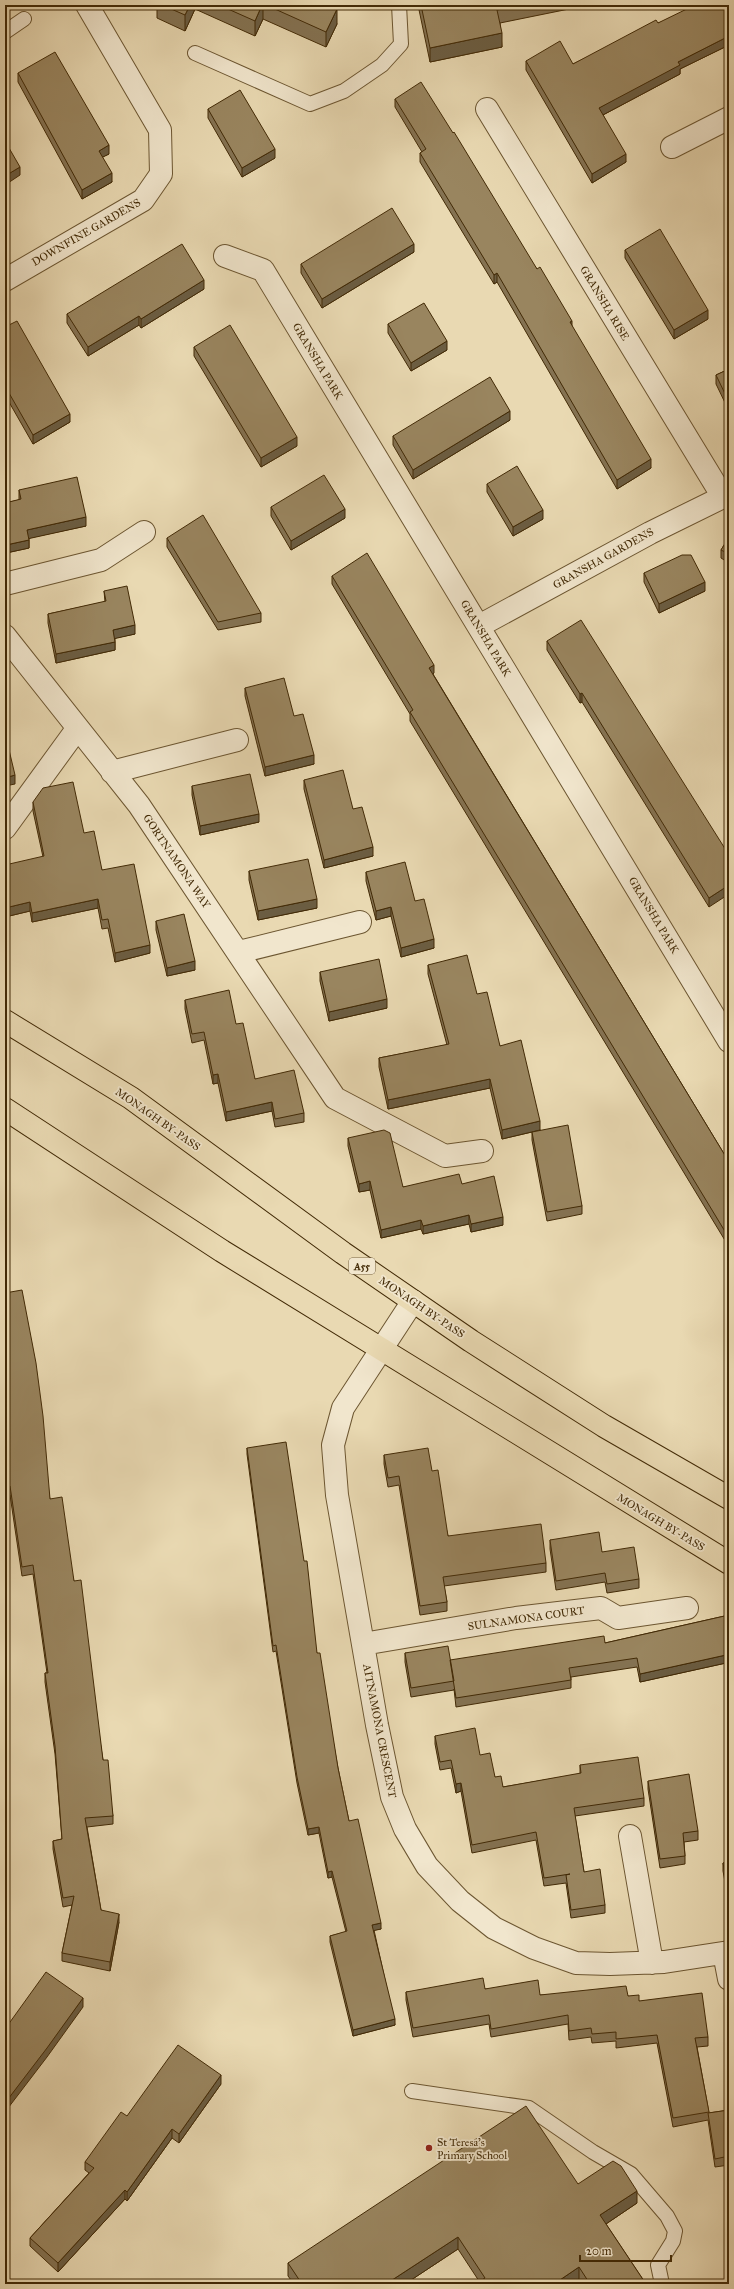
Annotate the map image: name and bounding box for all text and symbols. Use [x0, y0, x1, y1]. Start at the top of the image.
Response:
street label: DOWNFINE GARDENS [30, 196, 143, 269]
street label: GRANSHA RISE [577, 264, 632, 343]
street label: GRANSHA PARK [290, 321, 346, 403]
street label: GRANSHA GARDENS [551, 525, 656, 592]
street label: GRANSHA PARK [458, 598, 514, 680]
street label: GORTNAMONA WAY [140, 812, 213, 912]
street label: GRANSHA PARK [626, 875, 682, 957]
street label: MONAGH BY-PASS [113, 1085, 203, 1154]
road number: A55 [349, 1258, 375, 1274]
street label: MONAGH BY-PASS [376, 1274, 467, 1341]
street label: MONAGH BY-PASS [614, 1491, 707, 1554]
street label: SULNAMONA COURT [467, 1604, 586, 1633]
street label: AITNAMONA CRESCENT [360, 1662, 399, 1800]
place label: St Teresa's Primary School [437, 2136, 507, 2162]
marker: St Teresa's Primary School [424, 2143, 434, 2153]
scale bar [580, 2237, 671, 2263]
text: 20 m [586, 2244, 612, 2258]

